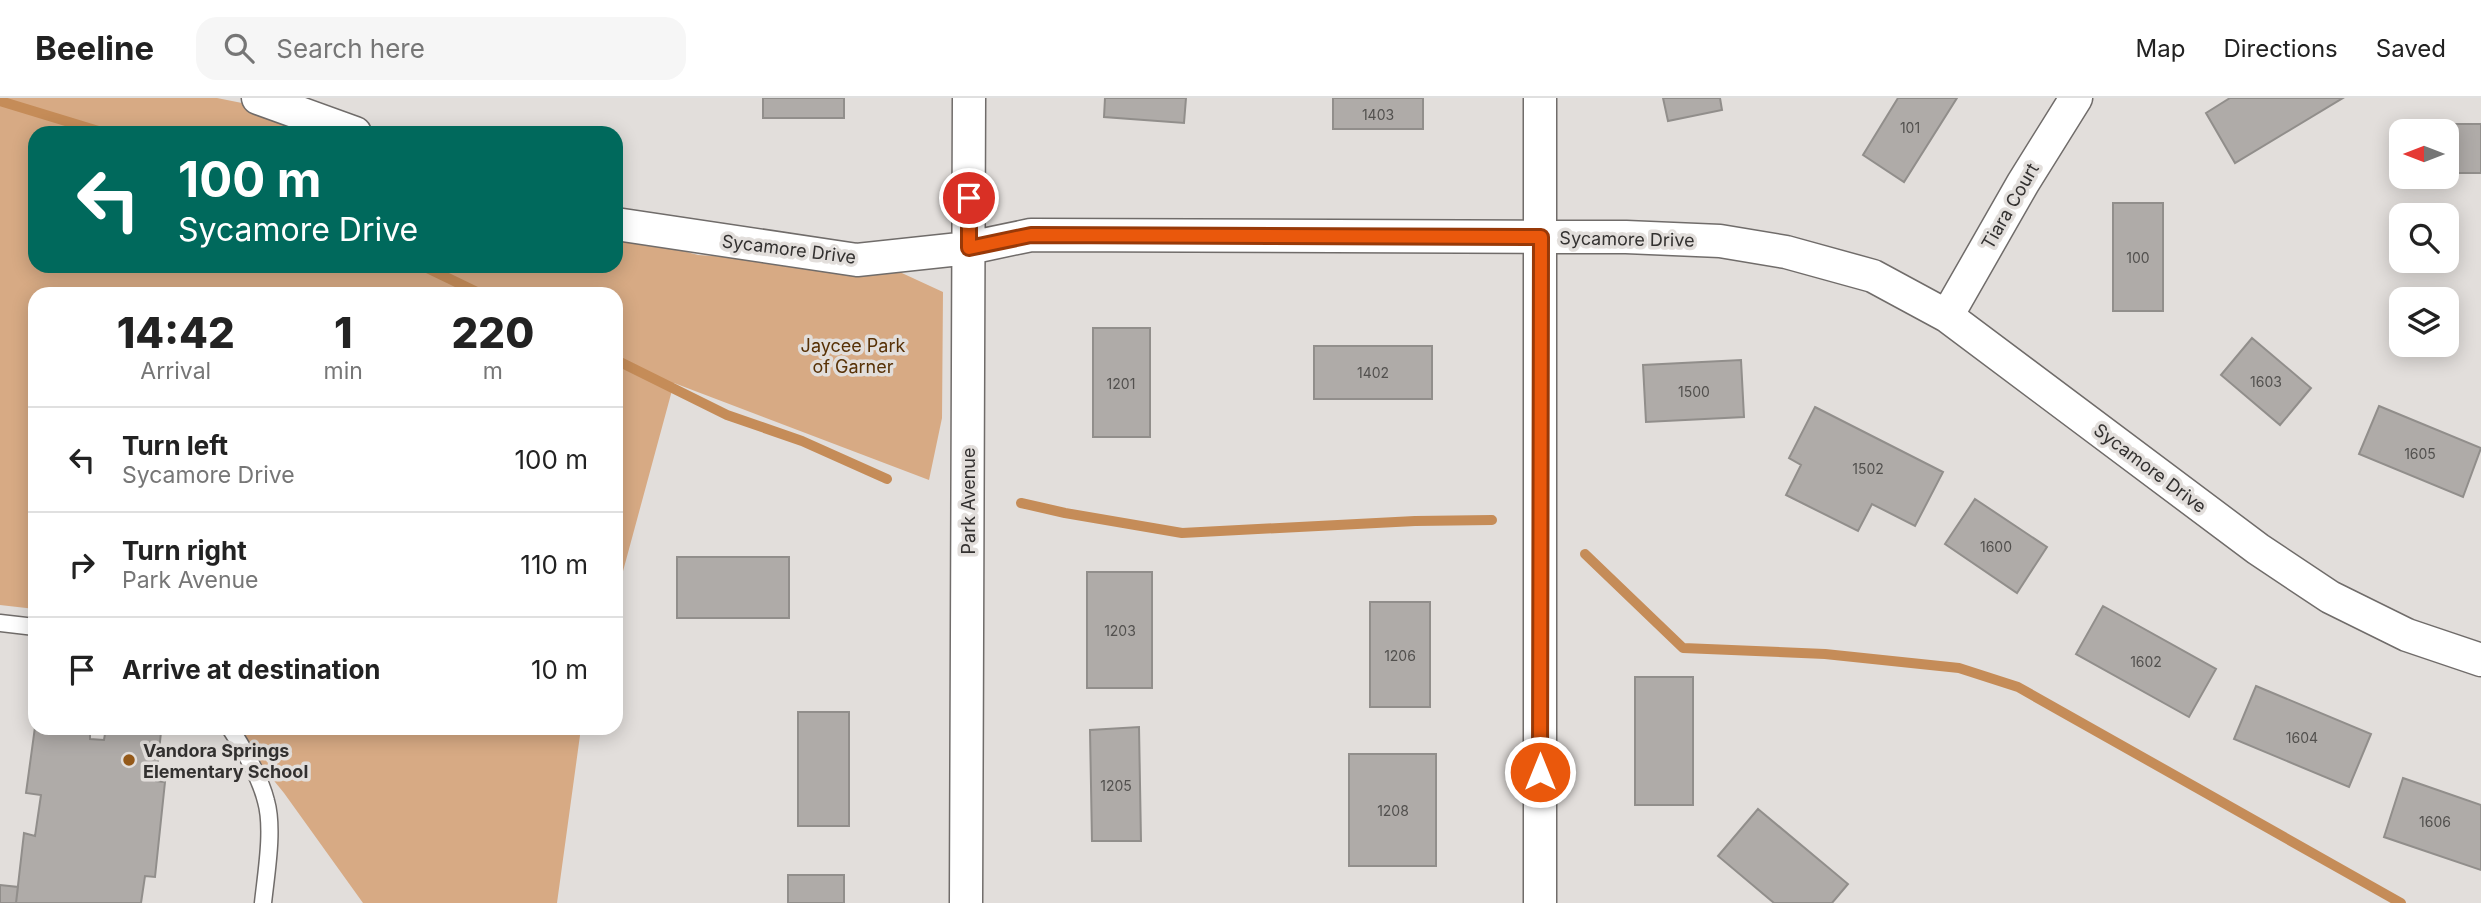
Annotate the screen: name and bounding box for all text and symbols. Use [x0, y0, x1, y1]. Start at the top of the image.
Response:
search box [196, 17, 686, 80]
text: Beeline [35, 28, 154, 68]
icon: search [220, 29, 258, 67]
text: Search here [276, 33, 425, 64]
text: Map [2136, 34, 2185, 63]
text: Directions [2223, 34, 2338, 63]
text: Saved [2376, 34, 2446, 63]
house number: 1403 [1362, 106, 1394, 123]
house number: 101 [1900, 119, 1920, 136]
north arrow [2389, 119, 2459, 189]
map controls [2389, 119, 2459, 357]
text: 100 m [178, 150, 322, 209]
icon: left [63, 154, 154, 245]
street label: Tiara Court [1977, 159, 2043, 253]
pin [939, 168, 999, 228]
icon: arrive [950, 179, 988, 217]
button: search [2389, 203, 2459, 273]
text: Sycamore Drive [178, 210, 418, 249]
street label: Sycamore Drive [1559, 227, 1695, 251]
street label: Sycamore Drive [721, 230, 857, 268]
house number: 100 [2126, 249, 2150, 266]
button: layers [2389, 287, 2459, 357]
text: 14:42 [117, 307, 235, 358]
text: 1 [334, 307, 352, 358]
text: 220 [452, 307, 534, 358]
park label: Jaycee Park of Garner [801, 335, 905, 377]
text: Arrival [140, 357, 211, 385]
text: min [324, 357, 363, 385]
text: m [483, 357, 503, 385]
house number: 1402 [1357, 364, 1389, 381]
house number: 1603 [2250, 373, 2282, 390]
house number: 1201 [1107, 375, 1135, 392]
house number: 1500 [1678, 383, 1710, 400]
street label: Sycamore Drive [2090, 419, 2210, 517]
text: Turn left [122, 430, 228, 461]
icon: left [63, 441, 101, 479]
text: 100 m [515, 444, 588, 475]
house number: 1605 [2404, 445, 2436, 462]
street label: Park Avenue [958, 448, 979, 554]
house number: 1502 [1852, 460, 1884, 477]
text: Sycamore Drive [122, 461, 295, 489]
text: Turn right [122, 535, 247, 566]
house number: 1600 [1980, 538, 2012, 555]
icon: right [63, 546, 101, 584]
text: 110 m [520, 549, 588, 580]
text: Park Avenue [122, 566, 259, 594]
house number: 1203 [1104, 622, 1136, 639]
house number: 1206 [1384, 647, 1416, 664]
icon: arrive [63, 651, 101, 689]
house number: 1602 [2130, 653, 2162, 670]
text: Arrive at destination [122, 654, 381, 685]
text: 10 m [531, 654, 588, 685]
house number: 1604 [2286, 729, 2318, 746]
position arrow [1503, 735, 1577, 809]
place label: Vandora Springs Elementary School [143, 740, 308, 782]
marker: Vandora Springs Elementary School [121, 752, 137, 768]
house number: 1205 [1100, 777, 1132, 794]
house number: 1208 [1377, 802, 1409, 819]
house number: 1606 [2419, 813, 2451, 830]

